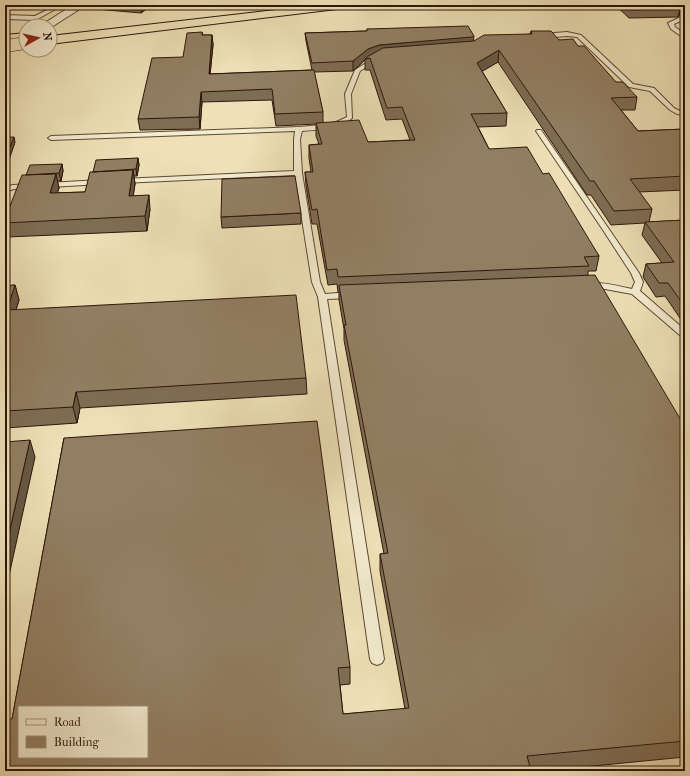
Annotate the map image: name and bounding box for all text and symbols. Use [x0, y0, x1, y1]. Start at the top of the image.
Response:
north arrow [18, 18, 58, 58]
text: N [40, 32, 55, 42]
legend [18, 706, 148, 758]
text: Road [54, 715, 81, 729]
text: Building [54, 735, 99, 749]

